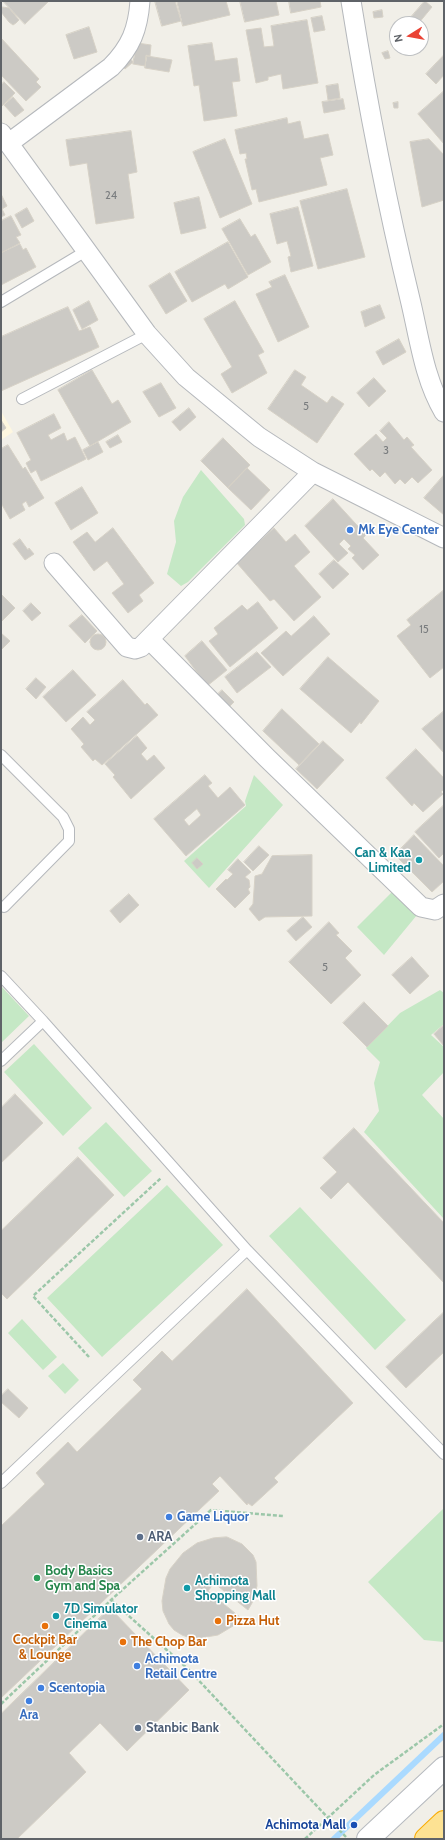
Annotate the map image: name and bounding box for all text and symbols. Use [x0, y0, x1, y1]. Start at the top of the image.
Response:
north arrow [389, 16, 429, 56]
text: N [391, 33, 406, 43]
house number: 24 [105, 189, 117, 203]
house number: 5 [303, 400, 309, 414]
house number: 3 [383, 444, 389, 458]
place label: Mk Eye Center [358, 522, 439, 538]
marker: Mk Eye Center [345, 525, 355, 535]
house number: 15 [419, 623, 429, 637]
place label: Can & Kaa Limited [354, 845, 411, 876]
marker: Can & Kaa Limited [414, 855, 424, 865]
house number: 5 [322, 961, 328, 975]
place label: Game Liquor [177, 1509, 249, 1525]
marker: Game Liquor [164, 1512, 174, 1522]
place label: ARA [148, 1529, 172, 1545]
marker: ARA [135, 1532, 145, 1542]
place label: Body Basics Gym and Spa [45, 1563, 120, 1594]
marker: Body Basics Gym and Spa [32, 1573, 42, 1583]
place label: Achimota Shopping Mall [195, 1573, 276, 1604]
marker: Achimota Shopping Mall [182, 1583, 192, 1593]
place label: 7D Simulator Cinema [64, 1601, 138, 1632]
marker: 7D Simulator Cinema [51, 1611, 61, 1621]
place label: Pizza Hut [226, 1613, 279, 1629]
marker: Pizza Hut [213, 1616, 223, 1626]
marker: Cockpit Bar & Lounge [40, 1621, 50, 1631]
place label: Cockpit Bar & Lounge [13, 1632, 77, 1663]
place label: The Chop Bar [131, 1634, 207, 1650]
marker: The Chop Bar [118, 1637, 128, 1647]
place label: Achimota Retail Centre [145, 1651, 217, 1682]
marker: Achimota Retail Centre [132, 1661, 142, 1671]
place label: Scentopia [49, 1680, 105, 1696]
marker: Scentopia [36, 1683, 46, 1693]
marker: Ara [24, 1696, 34, 1706]
place label: Ara [20, 1707, 38, 1723]
place label: Stanbic Bank [146, 1720, 219, 1736]
marker: Stanbic Bank [133, 1723, 143, 1733]
place label: Achimota Mall [265, 1817, 346, 1833]
marker: Achimota Mall [349, 1820, 359, 1830]

